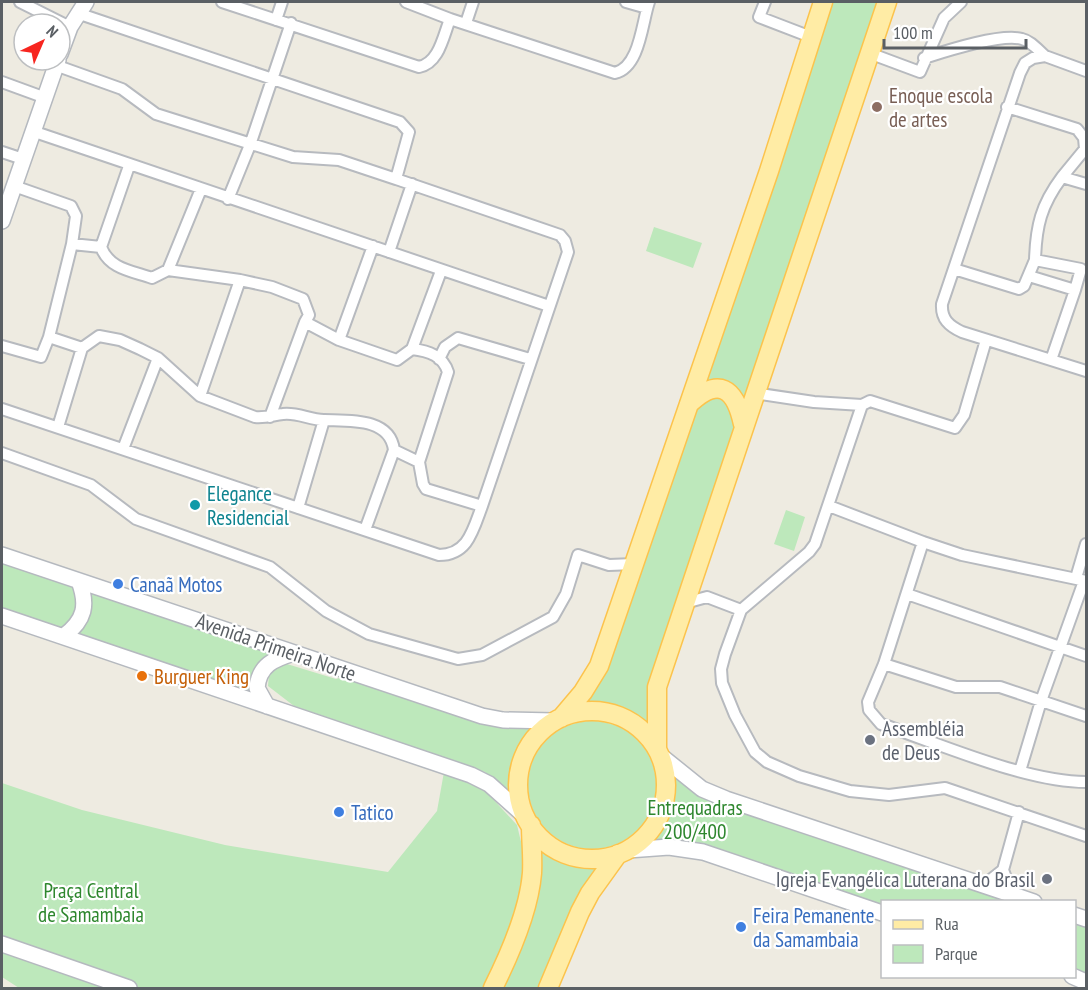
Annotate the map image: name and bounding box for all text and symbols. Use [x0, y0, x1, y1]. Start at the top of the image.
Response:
north arrow [12, 12, 72, 72]
scale bar [884, 12, 1026, 50]
text: N [42, 21, 62, 41]
text: 100 m [893, 21, 933, 44]
place label: Enoque escola de artes [889, 82, 993, 133]
marker: Enoque escola de artes [870, 100, 884, 114]
place label: Elegance Residencial [207, 480, 289, 531]
marker: Elegance Residencial [188, 498, 202, 512]
place label: Canaã Motos [130, 571, 222, 598]
marker: Canaã Motos [111, 577, 125, 591]
street label: Avenida Primeira Norte [192, 607, 360, 687]
place label: Burguer King [154, 663, 249, 690]
marker: Burguer King [135, 669, 149, 683]
place label: Assembléia de Deus [882, 715, 964, 766]
marker: Assembléia de Deus [863, 733, 877, 747]
park label: Entrequadras 200/400 [647, 794, 743, 845]
place label: Tatico [351, 799, 394, 826]
marker: Tatico [332, 805, 346, 819]
place label: Igreja Evangélica Luterana do Brasil [776, 866, 1035, 893]
marker: Igreja Evangélica Luterana do Brasil [1040, 872, 1054, 886]
park label: Praça Central de Samambaia [38, 877, 144, 928]
legend [881, 900, 1076, 978]
place label: Feira Pemanente da Samambaia [753, 902, 875, 953]
text: Rua [935, 912, 959, 935]
marker: Feira Pemanente da Samambaia [734, 920, 748, 934]
text: Parque [935, 942, 978, 965]

